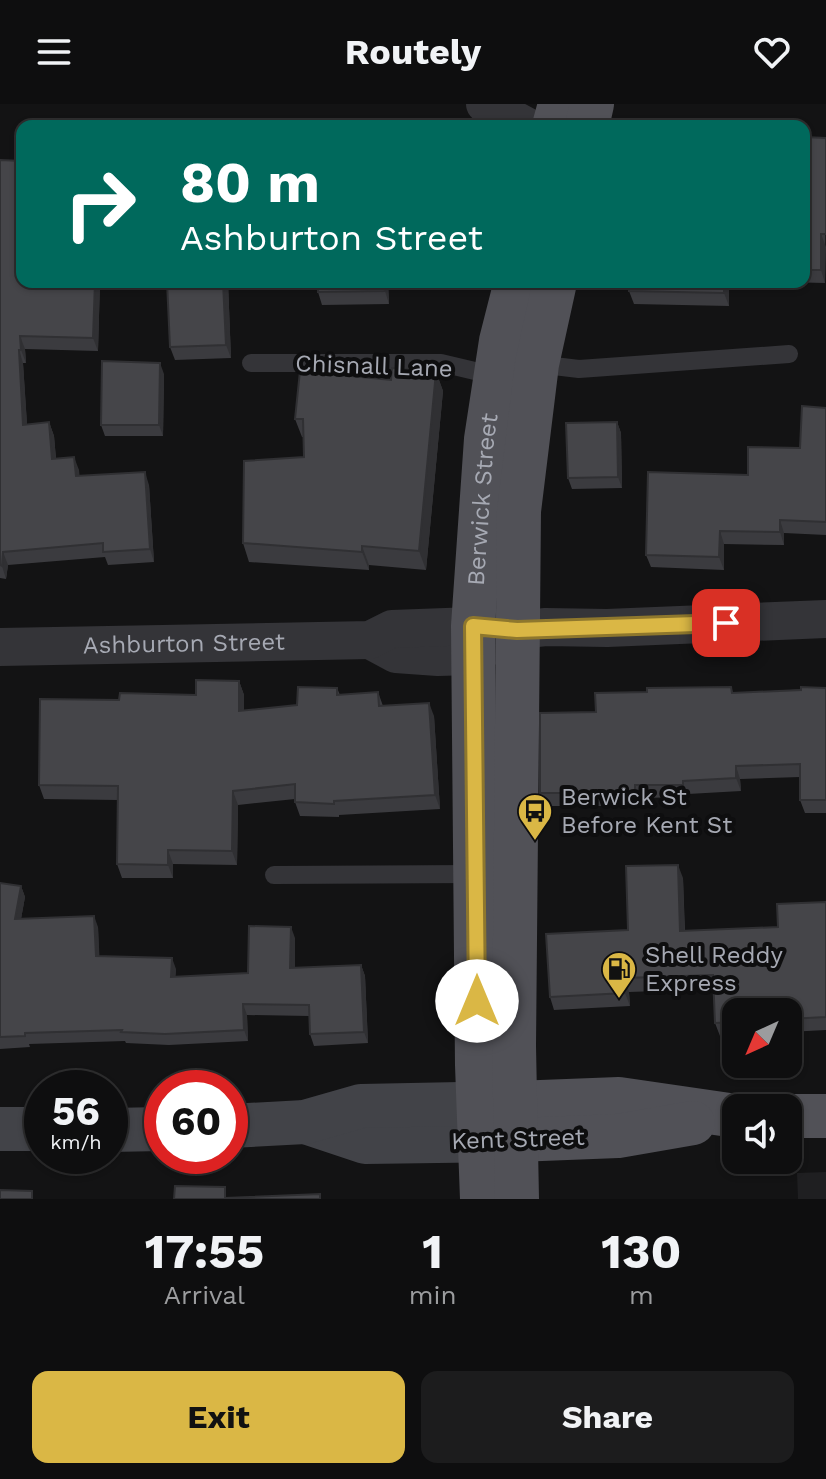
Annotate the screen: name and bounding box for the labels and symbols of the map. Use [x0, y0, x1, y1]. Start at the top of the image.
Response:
street label: Chisnall Lane [295, 349, 453, 383]
street label: Berwick Street [462, 411, 504, 587]
pin [692, 589, 760, 657]
street label: Ashburton Street [83, 628, 285, 659]
place label: Berwick St Before Kent St [561, 783, 732, 839]
bus stop icon: Berwick St Before Kent St [516, 792, 554, 842]
place label: Shell Reddy Express [645, 941, 784, 997]
fuel station icon: Shell Reddy Express [600, 950, 638, 1000]
position arrow [435, 959, 519, 1043]
north arrow [722, 998, 802, 1078]
speed limit sign: 60 [144, 1070, 248, 1174]
street label: Kent Street [451, 1123, 585, 1155]

